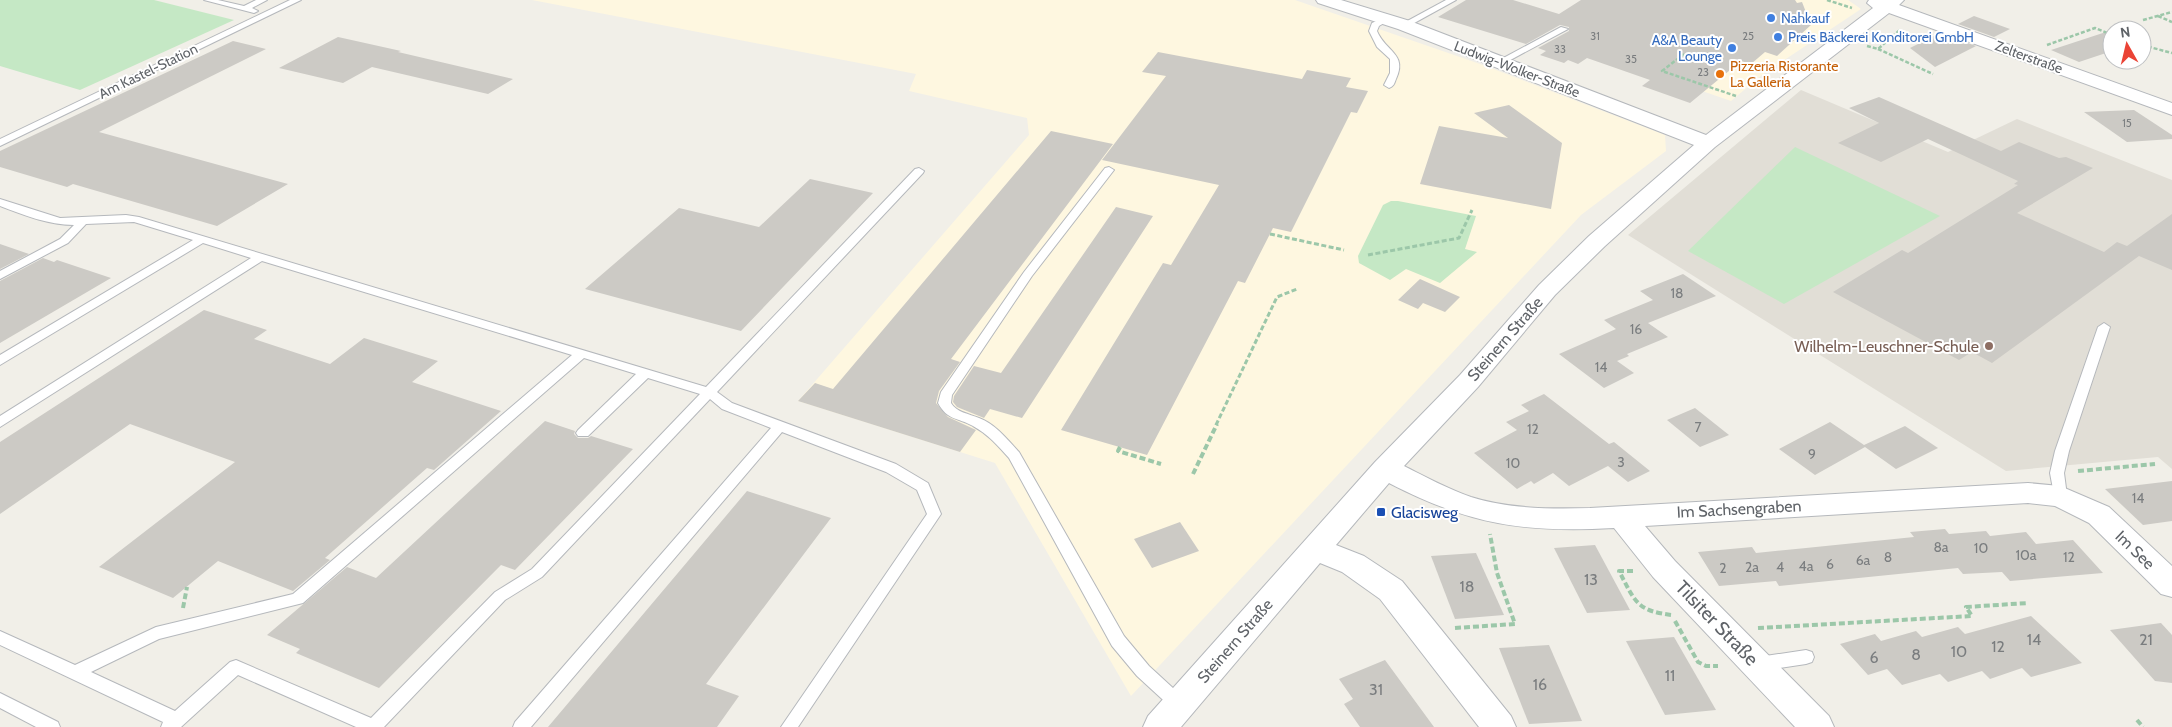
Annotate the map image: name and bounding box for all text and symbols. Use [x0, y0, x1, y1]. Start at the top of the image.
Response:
place label: Nahkauf [1781, 9, 1830, 27]
marker: Nahkauf [1765, 12, 1777, 24]
north arrow [2102, 20, 2152, 70]
text: N [2119, 23, 2131, 42]
place label: Preis Bäckerei Konditorei GmbH [1788, 28, 1974, 46]
house number: 31 [1590, 29, 1600, 43]
house number: 25 [1742, 29, 1754, 43]
place label: A&A Beauty Lounge [1652, 31, 1722, 65]
marker: Preis Bäckerei Konditorei GmbH [1772, 31, 1784, 43]
street label: Zelterstraße [1993, 36, 2065, 78]
street label: Ludwig-Wolker-Straße [1451, 37, 1583, 101]
street label: Am Kastel-Station [96, 39, 201, 103]
house number: 33 [1554, 42, 1566, 56]
marker: A&A Beauty Lounge [1726, 42, 1738, 54]
house number: 35 [1625, 52, 1637, 66]
place label: Pizzeria Ristorante La Galleria [1730, 57, 1838, 91]
house number: 23 [1697, 65, 1709, 79]
marker: Pizzeria Ristorante La Galleria [1714, 68, 1726, 80]
house number: 15 [2122, 116, 2132, 130]
house number: 18 [1670, 284, 1684, 302]
street label: Steinern Straße [1463, 293, 1547, 385]
house number: 16 [1630, 320, 1642, 338]
place label: Wilhelm-Leuschner-Schule [1794, 337, 1979, 356]
marker: Wilhelm-Leuschner-Schule [1983, 340, 1995, 352]
house number: 14 [1595, 358, 1607, 376]
house number: 7 [1694, 418, 1702, 436]
house number: 12 [1527, 420, 1539, 438]
house number: 9 [1808, 445, 1816, 463]
house number: 3 [1617, 453, 1625, 471]
house number: 10 [1506, 454, 1520, 472]
house number: 14 [2132, 489, 2144, 507]
street label: Im Sachsengraben [1676, 496, 1802, 522]
place label: Glacisweg [1391, 503, 1459, 522]
marker: Glacisweg [1375, 506, 1387, 518]
street label: Im See [2111, 527, 2159, 573]
house number: 8a [1933, 538, 1949, 556]
house number: 10 [1974, 539, 1988, 557]
house number: 10a [2015, 546, 2037, 564]
house number: 8 [1884, 548, 1892, 566]
house number: 12 [2063, 548, 2075, 566]
house number: 6a [1856, 551, 1871, 569]
house number: 6 [1826, 555, 1834, 573]
house number: 4a [1799, 557, 1814, 575]
house number: 2a [1745, 558, 1759, 576]
house number: 4 [1776, 558, 1784, 576]
house number: 2 [1719, 559, 1727, 577]
house number: 13 [1584, 570, 1598, 589]
street label: Tilsiter Straße [1671, 576, 1763, 671]
house number: 18 [1460, 577, 1474, 596]
street label: Steinern Straße [1193, 595, 1277, 687]
house number: 14 [2027, 630, 2041, 649]
house number: 21 [2139, 630, 2153, 649]
house number: 12 [1991, 637, 2005, 656]
house number: 10 [1951, 642, 1967, 661]
house number: 8 [1911, 645, 1921, 664]
house number: 6 [1869, 648, 1879, 667]
house number: 11 [1665, 666, 1675, 685]
house number: 16 [1533, 675, 1547, 694]
house number: 31 [1369, 680, 1383, 699]

